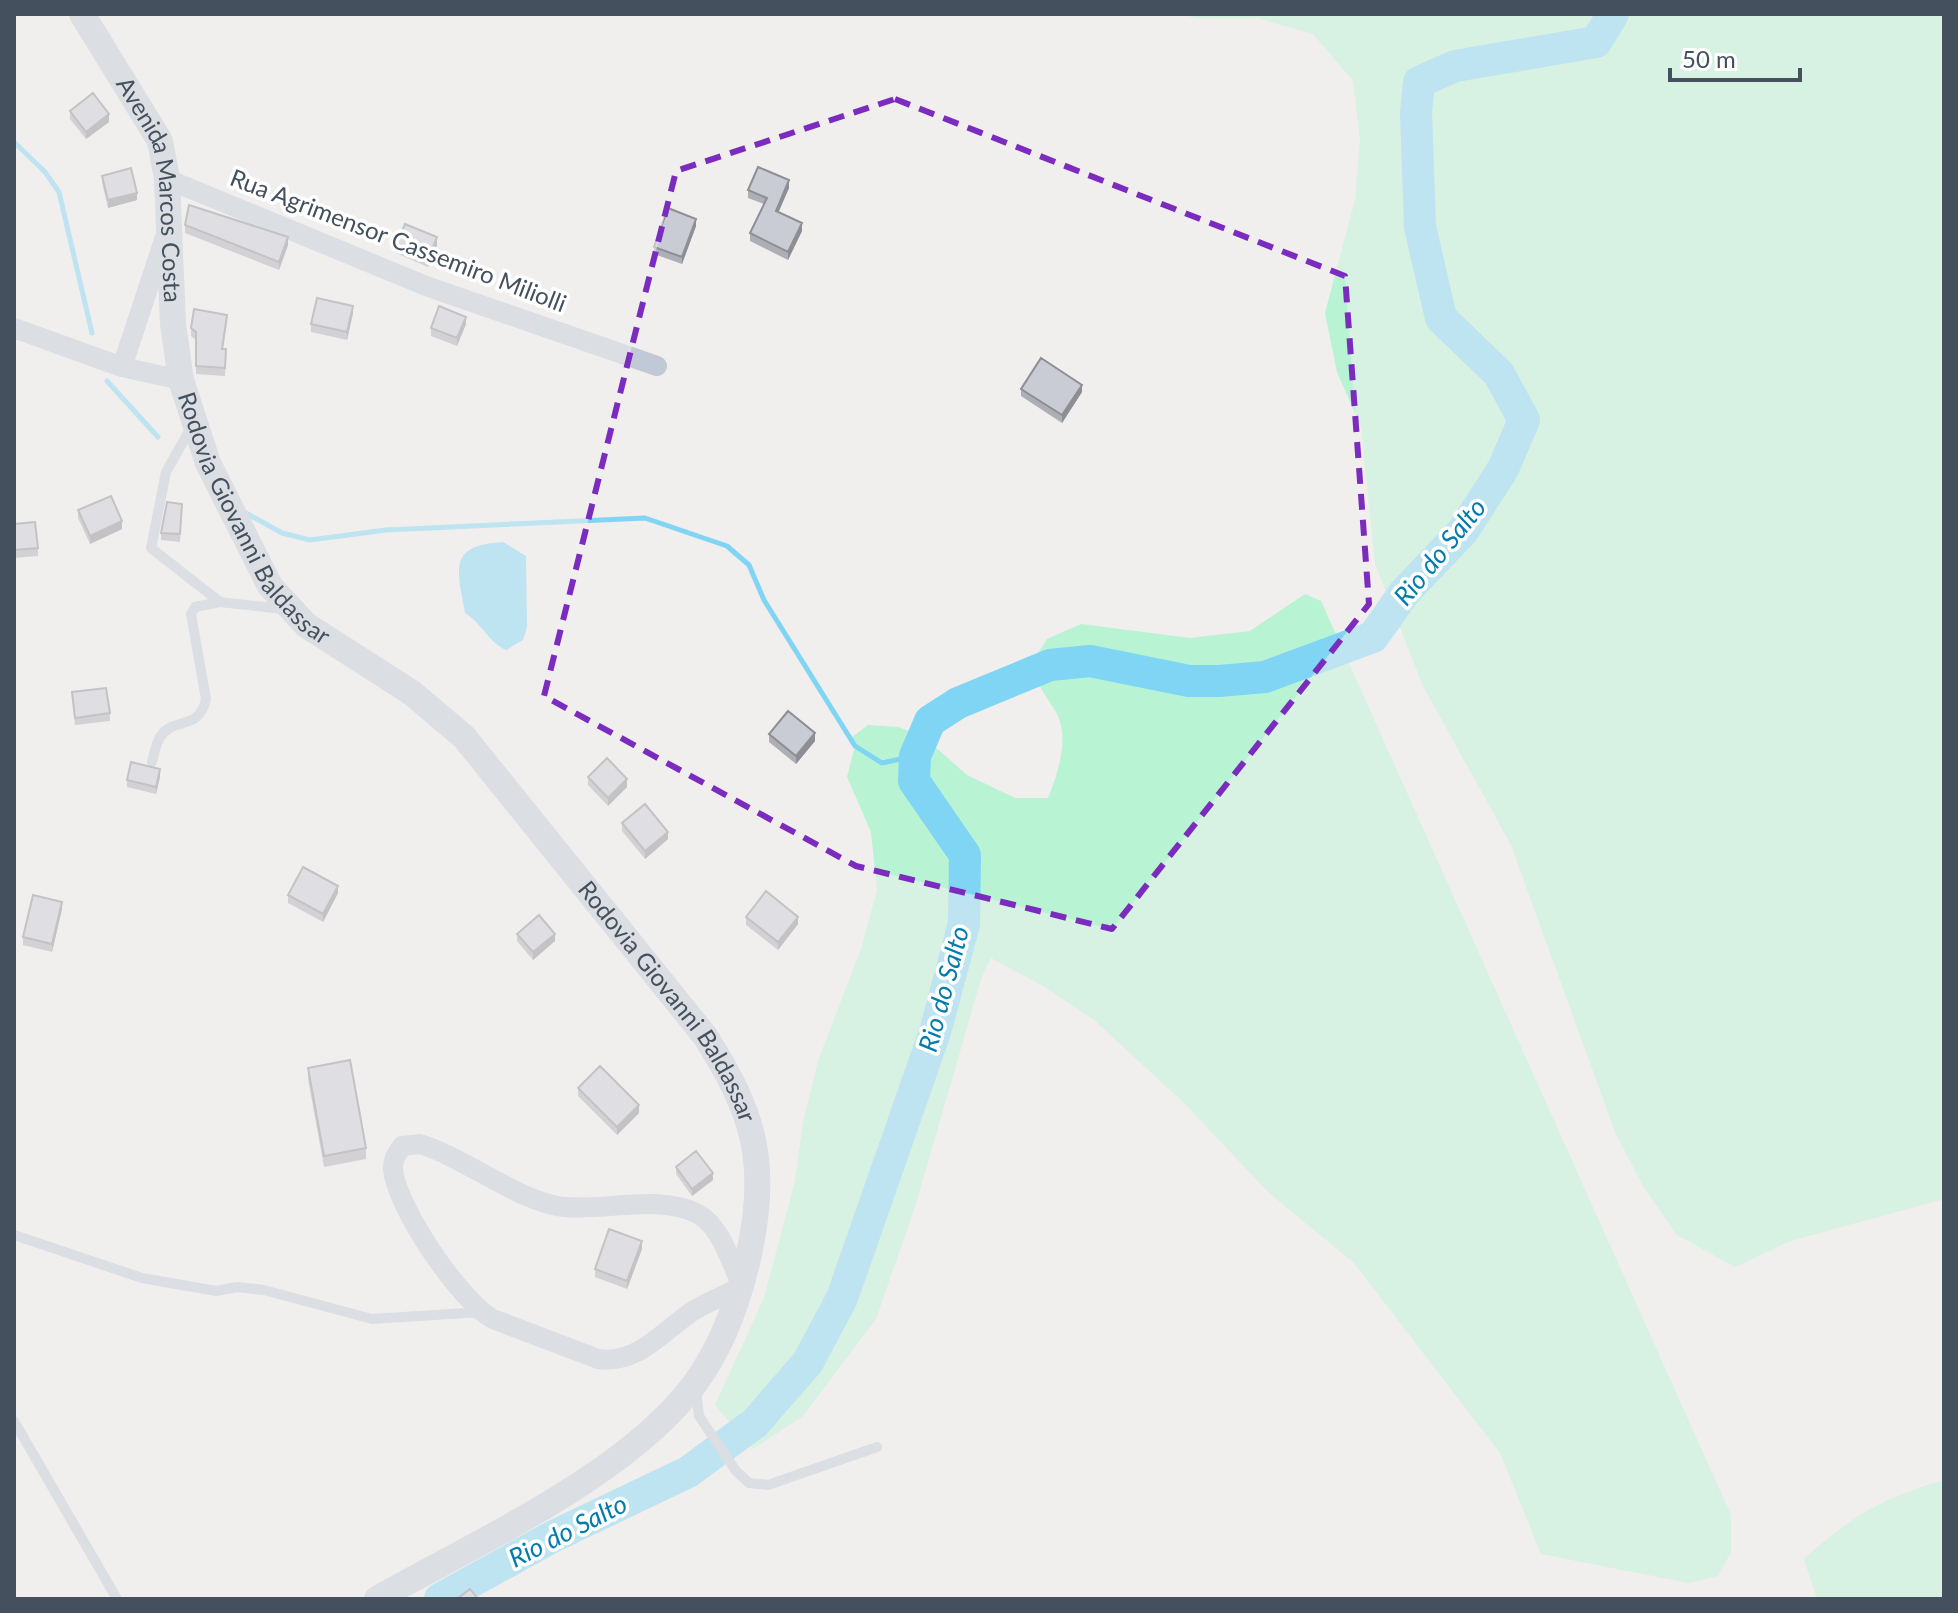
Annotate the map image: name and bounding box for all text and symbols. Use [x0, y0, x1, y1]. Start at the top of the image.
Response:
scale bar [1670, 32, 1800, 82]
text: 50 m [1682, 44, 1736, 73]
street label: Avenida Marcos Costa [111, 71, 188, 303]
street label: Rua Agrimensor Cassemiro Miliolli [226, 162, 571, 317]
street label: Rodovia Giovanni Baldassar [173, 388, 336, 650]
water label: Rio do Salto [1386, 491, 1492, 611]
street label: Rodovia Giovanni Baldassar [573, 874, 763, 1125]
water label: Rio do Salto [911, 923, 975, 1055]
water label: Rio do Salto [503, 1487, 632, 1574]

